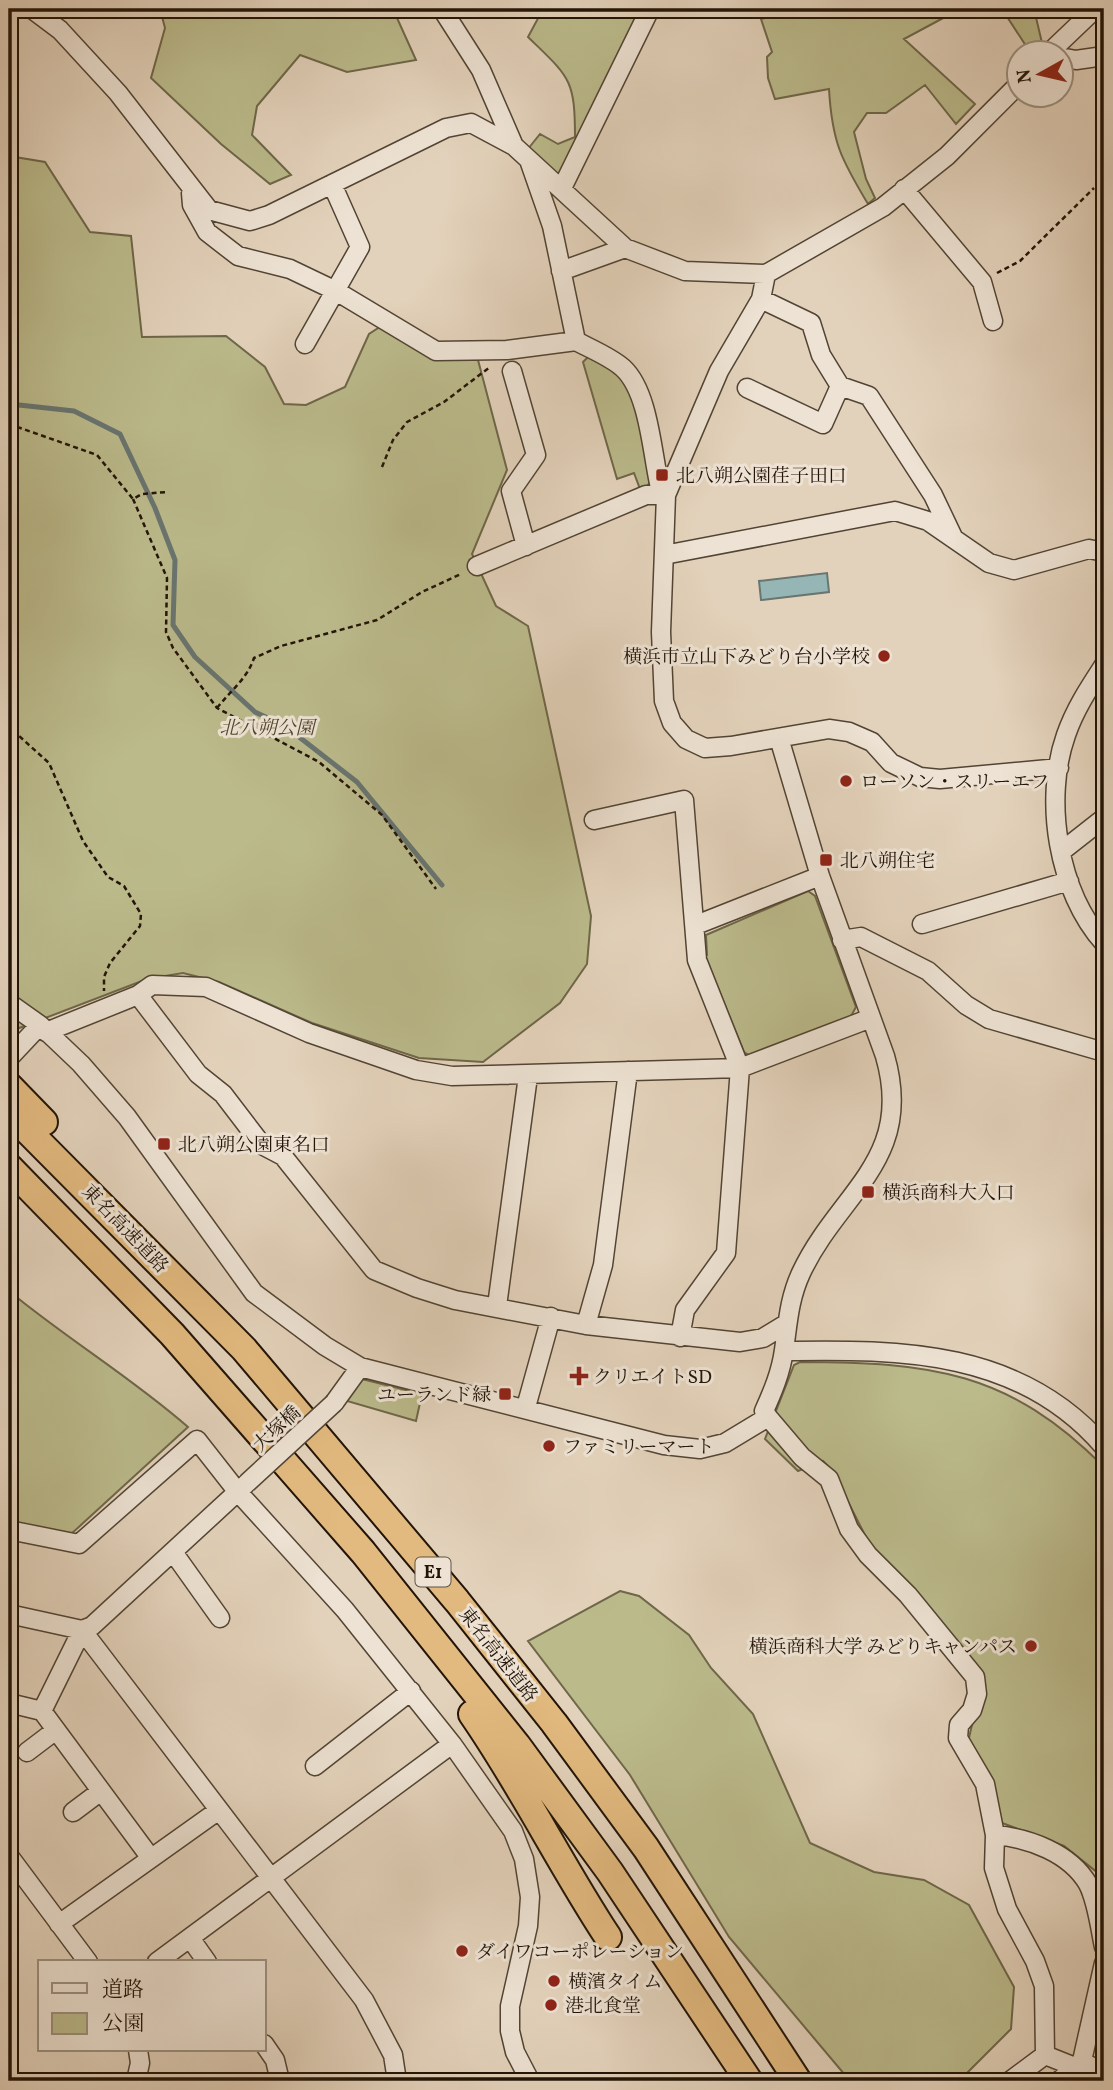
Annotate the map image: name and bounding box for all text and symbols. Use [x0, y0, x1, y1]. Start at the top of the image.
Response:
north arrow [1004, 38, 1074, 108]
text: N [1011, 67, 1039, 85]
place label: 北八朔公園荏子田口 [676, 464, 847, 490]
marker: 北八朔公園荏子田口 [654, 467, 670, 483]
place label: 横浜市立山下みどり台小学校 [623, 645, 870, 671]
marker: 横浜市立山下みどり台小学校 [876, 648, 892, 664]
park label: 北八朔公園 [219, 716, 317, 742]
place label: ローソン・スリーエフ [860, 770, 1049, 796]
marker: ローソン・スリーエフ [838, 773, 854, 789]
place label: 北八朔住宅 [840, 849, 935, 875]
marker: 北八朔住宅 [818, 852, 834, 868]
place label: 北八朔公園東名口 [178, 1133, 330, 1159]
marker: 北八朔公園東名口 [156, 1136, 172, 1152]
street label: 東名高速道路 [76, 1179, 174, 1279]
place label: 横浜商科大入口 [882, 1181, 1015, 1207]
marker: 横浜商科大入口 [860, 1184, 876, 1200]
place label: クリエイトSD [593, 1365, 712, 1391]
marker: クリエイトSD [571, 1368, 587, 1384]
place label: ユーランド緑 [377, 1383, 491, 1409]
marker: ユーランド緑 [497, 1386, 513, 1402]
street label: 大塚橋 [248, 1401, 307, 1458]
place label: ファミリーマート [563, 1435, 715, 1461]
marker: ファミリーマート [541, 1438, 557, 1454]
road number: E1 [416, 1558, 450, 1587]
street label: 東名高速道路 [452, 1602, 543, 1708]
place label: 横浜商科大学 みどりキャンパス [749, 1635, 1017, 1661]
marker: 横浜商科大学 みどりキャンパス [1023, 1638, 1039, 1654]
place label: ダイワコーポレーション [476, 1940, 684, 1966]
marker: ダイワコーポレーション [454, 1943, 470, 1959]
legend [38, 1960, 266, 2052]
place label: 横濱タイム [568, 1970, 663, 1996]
marker: 横濱タイム [546, 1973, 562, 1989]
text: 道路 [102, 1976, 144, 2005]
place label: 港北食堂 [565, 1994, 641, 2020]
marker: 港北食堂 [543, 1997, 559, 2013]
text: 公園 [102, 2010, 144, 2039]

